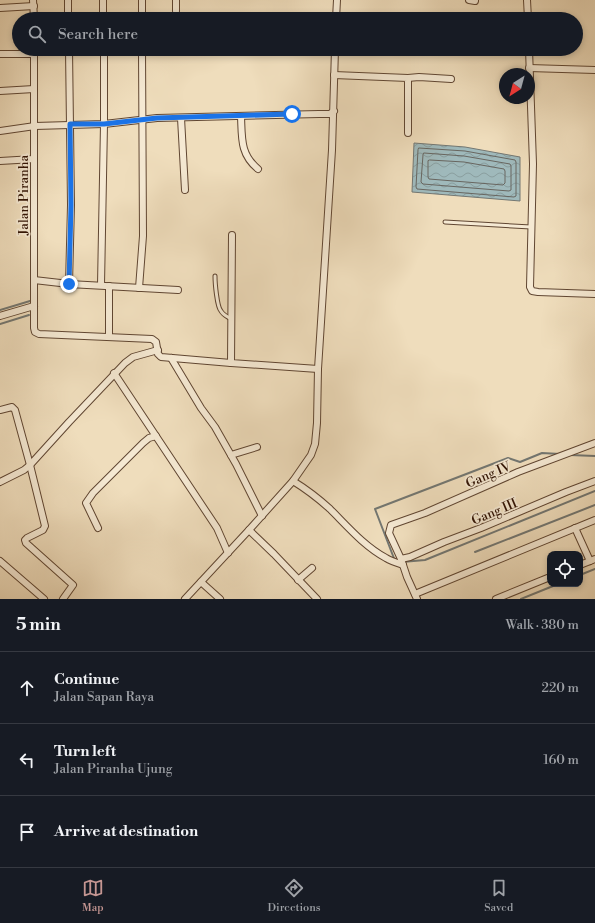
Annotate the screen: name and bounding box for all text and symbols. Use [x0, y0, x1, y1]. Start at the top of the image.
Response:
search box [12, 12, 583, 56]
icon: search [26, 23, 48, 45]
text: Search here [58, 25, 138, 44]
north arrow [499, 68, 535, 104]
route start [283, 105, 301, 123]
street label: Jalan Piranha [16, 154, 32, 236]
route end [60, 275, 78, 293]
street label: Gang IV [463, 458, 514, 492]
street label: Gang III [469, 495, 520, 529]
map controls [547, 551, 583, 587]
button: locate [547, 551, 583, 587]
text: 5 min [16, 614, 61, 636]
text: Walk · 380 m [505, 617, 579, 633]
text: Continue [54, 670, 119, 689]
icon: ahead [16, 677, 38, 699]
text: 220 m [541, 680, 579, 696]
text: Jalan Sapan Raya [54, 689, 154, 705]
text: Turn left [54, 742, 116, 761]
icon: left [16, 749, 38, 771]
text: 160 m [543, 752, 579, 768]
text: Jalan Piranha Ujung [54, 761, 172, 777]
icon: arrive [16, 821, 38, 843]
text: Arrive at destination [54, 822, 198, 841]
tab: Map [82, 877, 104, 915]
tab: Directions [268, 877, 321, 915]
tab: Saved [484, 877, 513, 915]

